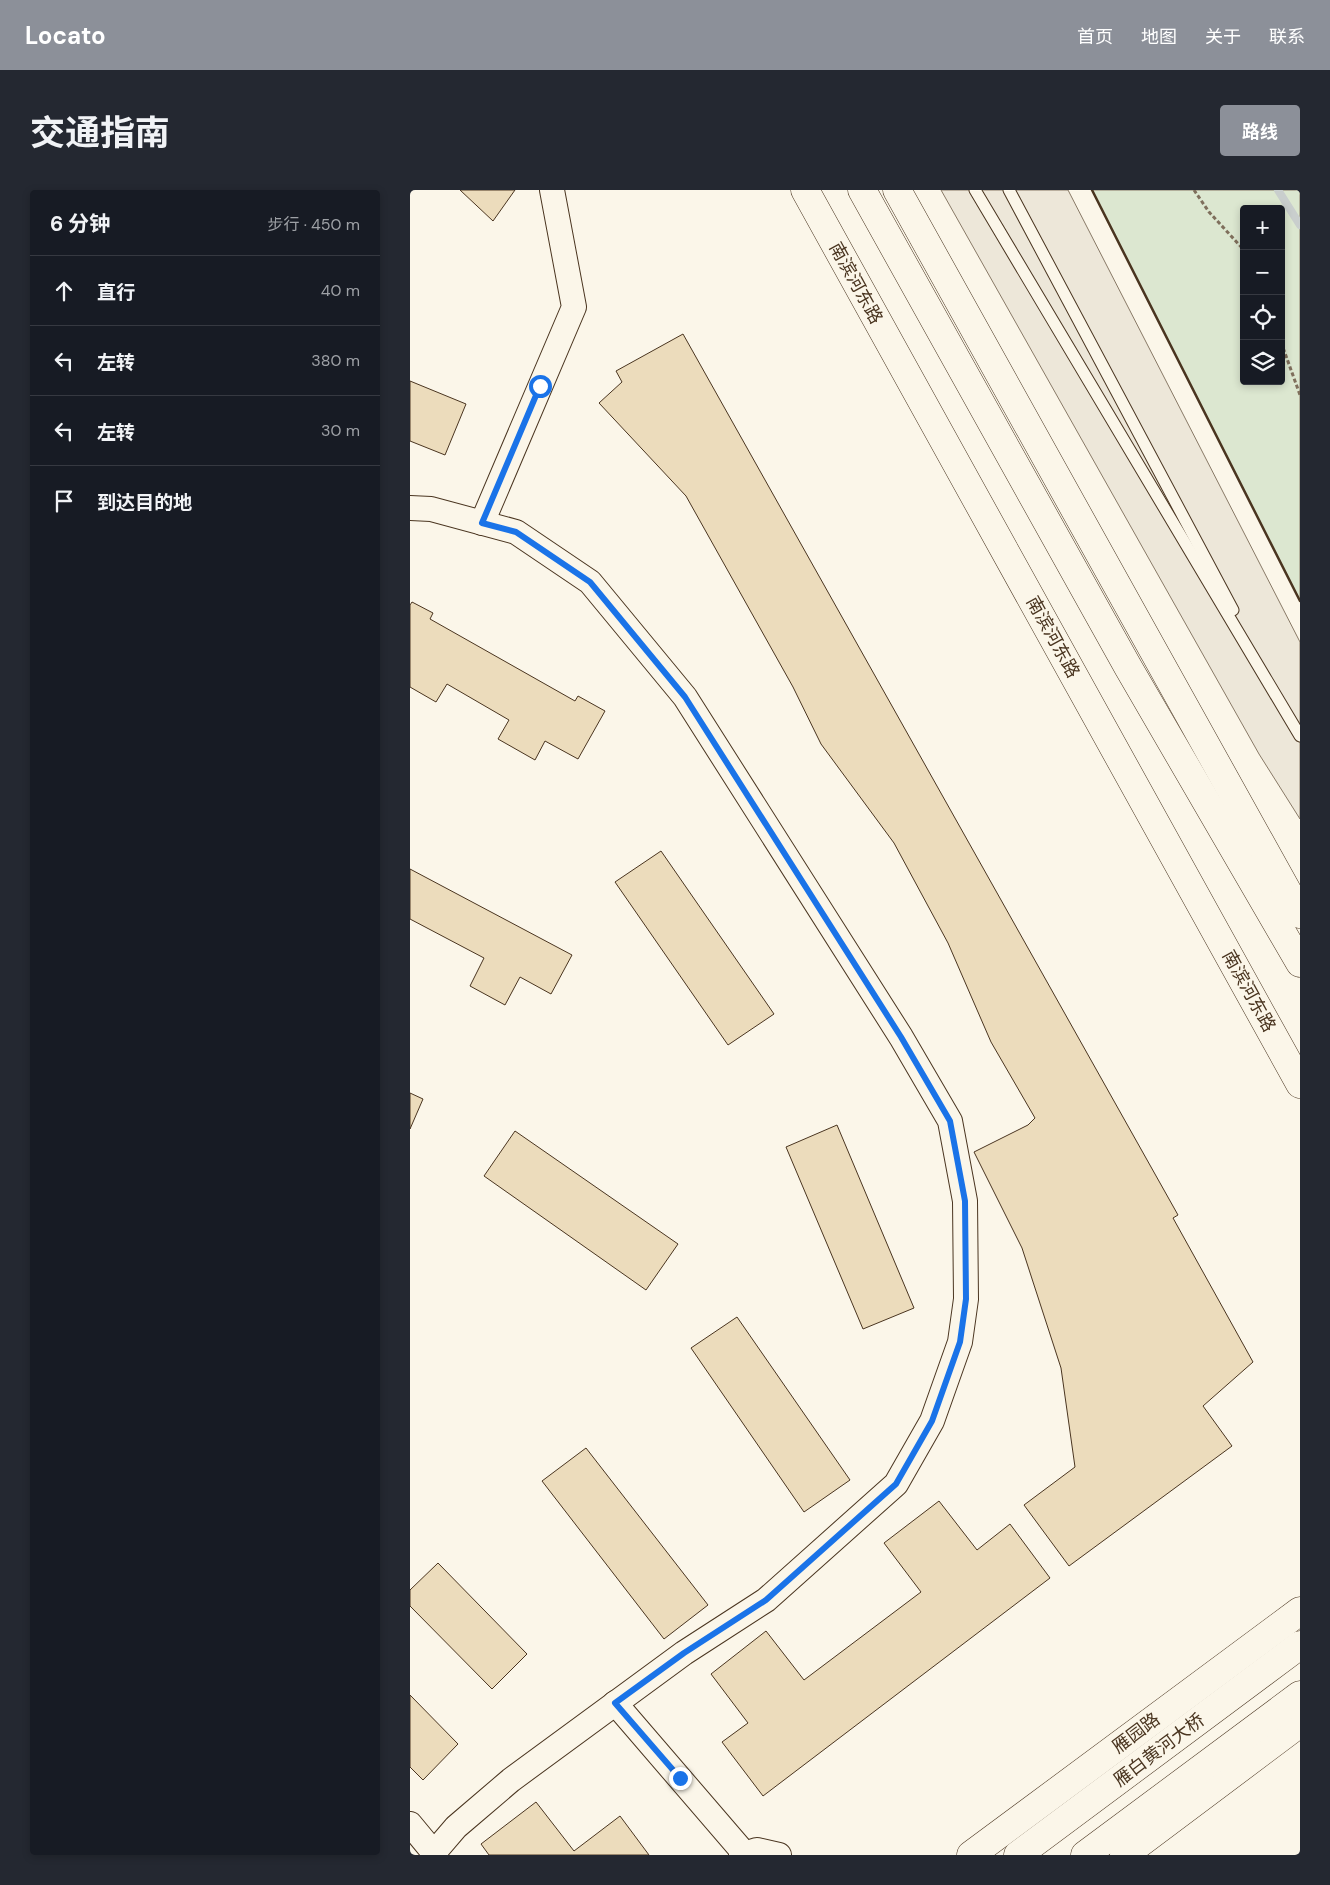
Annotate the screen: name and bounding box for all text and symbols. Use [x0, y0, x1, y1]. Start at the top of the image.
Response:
text: Locato [25, 20, 106, 51]
text: 首页 [1077, 25, 1113, 49]
text: 地图 [1141, 25, 1177, 49]
text: 关于 [1205, 25, 1241, 49]
text: 联系 [1269, 25, 1305, 49]
button: 路线 [1220, 105, 1300, 156]
text: 交通指南 [30, 110, 170, 156]
map controls [1240, 205, 1285, 385]
button: + [1240, 205, 1285, 250]
text: 6 分钟 [50, 210, 110, 238]
text: 步行 · 450 m [267, 214, 360, 235]
street label: 南滨河东路 [824, 238, 888, 328]
button: − [1240, 250, 1285, 295]
icon: ahead [50, 277, 78, 305]
text: 直行 [97, 280, 135, 305]
text: 40 m [321, 280, 360, 301]
button: locate [1240, 295, 1285, 340]
button: layers [1240, 340, 1285, 385]
icon: left [50, 347, 78, 375]
text: 左转 [97, 350, 135, 375]
text: 380 m [311, 350, 360, 371]
route start [529, 375, 552, 398]
icon: left [50, 417, 78, 445]
text: 左转 [97, 420, 135, 445]
text: 30 m [321, 420, 360, 441]
icon: arrive [50, 487, 78, 515]
text: 到达目的地 [97, 490, 192, 515]
street label: 南滨河东路 [1021, 592, 1085, 682]
street label: 南滨河东路 [1217, 946, 1281, 1036]
street label: 雁园路 [1107, 1707, 1165, 1759]
street label: 雁白黄河大桥 [1109, 1708, 1209, 1792]
route end [669, 1767, 692, 1790]

